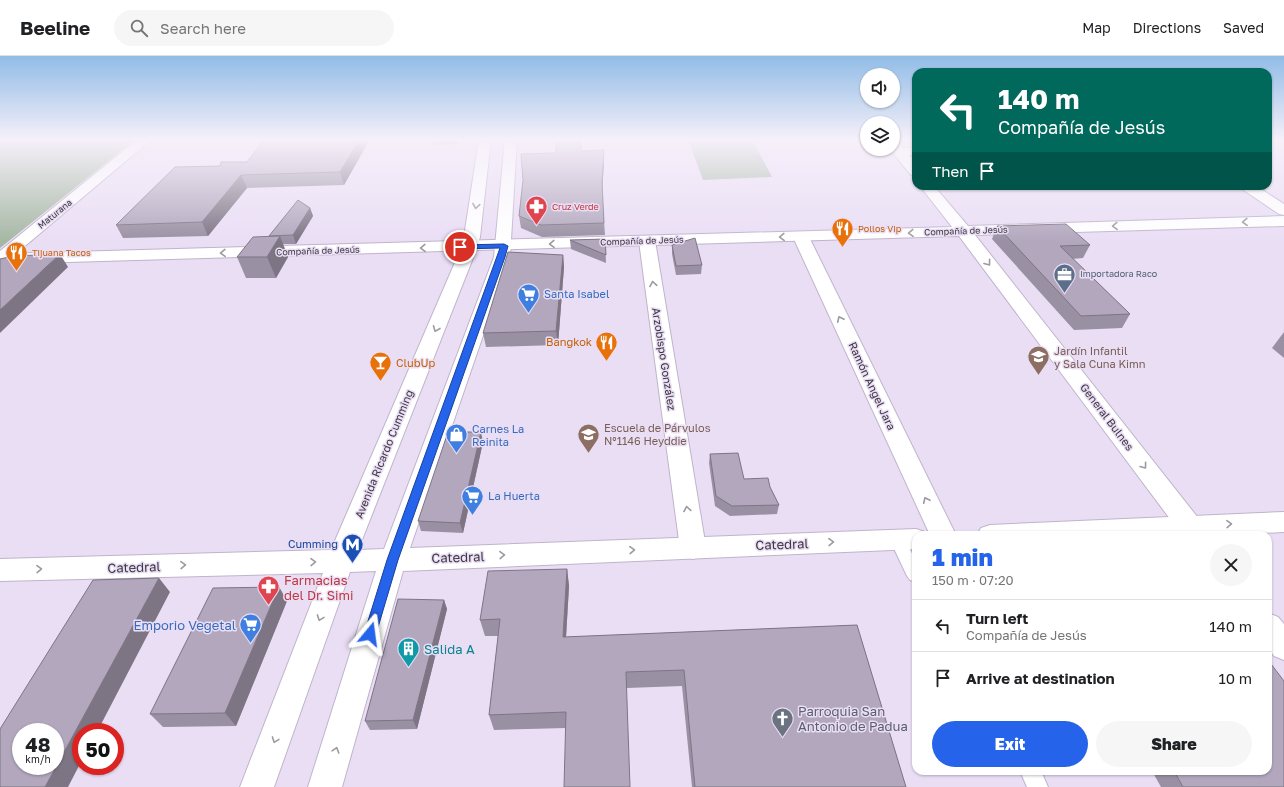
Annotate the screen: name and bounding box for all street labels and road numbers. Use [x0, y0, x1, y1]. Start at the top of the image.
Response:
street label: Maturana [35, 196, 74, 231]
street label: Compañía de Jesús [924, 224, 1008, 237]
street label: Compañía de Jesús [600, 234, 684, 247]
street label: Compañía de Jesús [276, 244, 360, 257]
street label: Arzobispo González [650, 307, 679, 412]
street label: Ramón Angel Jara [846, 340, 899, 432]
street label: General Bulnes [1078, 381, 1137, 453]
street label: Avenida Ricardo Cumming [352, 388, 415, 520]
street label: Catedral [755, 535, 809, 553]
street label: Catedral [431, 548, 485, 566]
street label: Catedral [107, 558, 161, 576]

